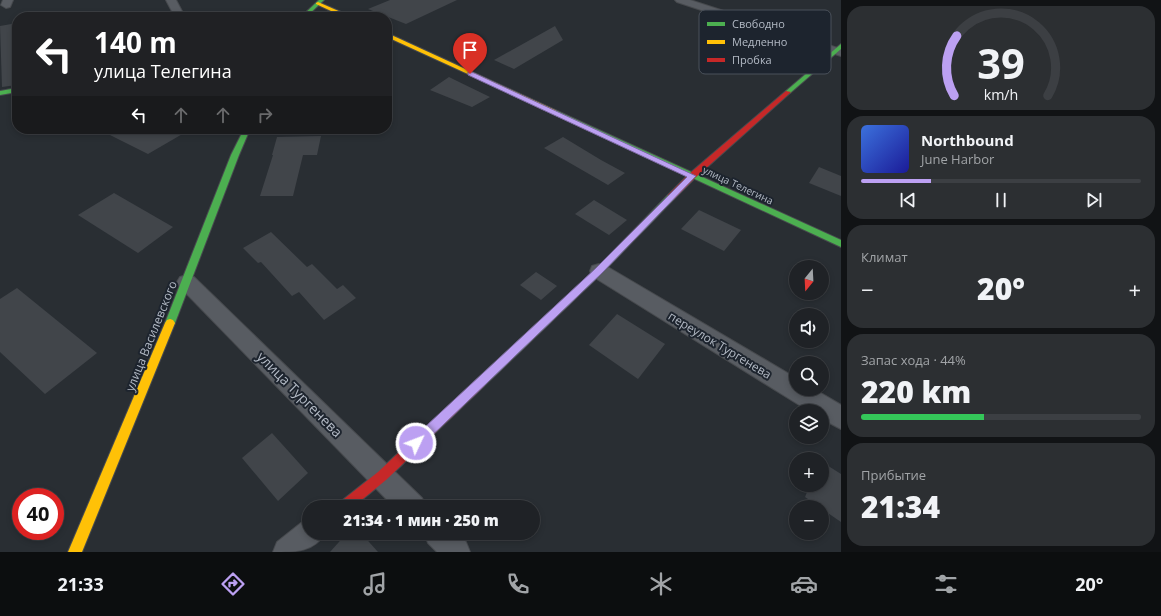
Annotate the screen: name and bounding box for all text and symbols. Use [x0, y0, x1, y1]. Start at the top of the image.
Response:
legend [699, 10, 831, 74]
text: Свободно [732, 16, 785, 31]
text: 140 m [94, 23, 177, 61]
icon: left [28, 28, 80, 80]
pin [453, 33, 487, 74]
text: Медленно [732, 34, 788, 49]
text: 39 [977, 35, 1025, 91]
icon: arrive [459, 39, 481, 61]
text: Пробка [732, 52, 772, 67]
text: улица Телегина [94, 59, 232, 83]
text: km/h [984, 85, 1018, 104]
icon: left [128, 104, 150, 126]
icon: ahead [170, 104, 192, 126]
icon: ahead [212, 104, 234, 126]
icon: right [254, 104, 276, 126]
text: Northbound [921, 130, 1014, 150]
text: June Harbor [921, 150, 994, 168]
street label: улица Телегина [700, 162, 776, 208]
icon: previous [897, 189, 919, 211]
icon: pause [990, 189, 1012, 211]
icon: next [1083, 189, 1105, 211]
text: Климат [861, 248, 908, 266]
north arrow [789, 260, 829, 300]
map controls [789, 260, 829, 540]
text: 20° [977, 268, 1025, 309]
text: − [861, 274, 874, 304]
text: + [1128, 274, 1141, 304]
street label: улица Василевского [121, 278, 181, 394]
street label: переулок Тургенева [665, 307, 775, 383]
button: sound [789, 308, 829, 348]
street label: улица Тургенева [253, 347, 347, 441]
text: Запас хода · 44% [861, 351, 966, 369]
button: search [789, 356, 829, 396]
text: 220 km [861, 371, 971, 412]
button: layers [789, 404, 829, 444]
position arrow [395, 422, 437, 464]
button: + [789, 452, 829, 492]
text: Прибытие [861, 466, 926, 484]
text: 21:34 [861, 486, 940, 527]
speed limit sign: 40 [12, 488, 64, 540]
button: − [789, 500, 829, 540]
text: 21:34 · 1 мин · 250 m [343, 510, 499, 530]
icon: directions [219, 570, 247, 598]
icon: music [361, 570, 389, 598]
icon: phone [504, 570, 532, 598]
icon: climate [647, 570, 675, 598]
icon: car [790, 570, 818, 598]
icon: filters [932, 570, 960, 598]
text: 21:33 [57, 572, 104, 596]
text: 20° [1075, 572, 1104, 596]

